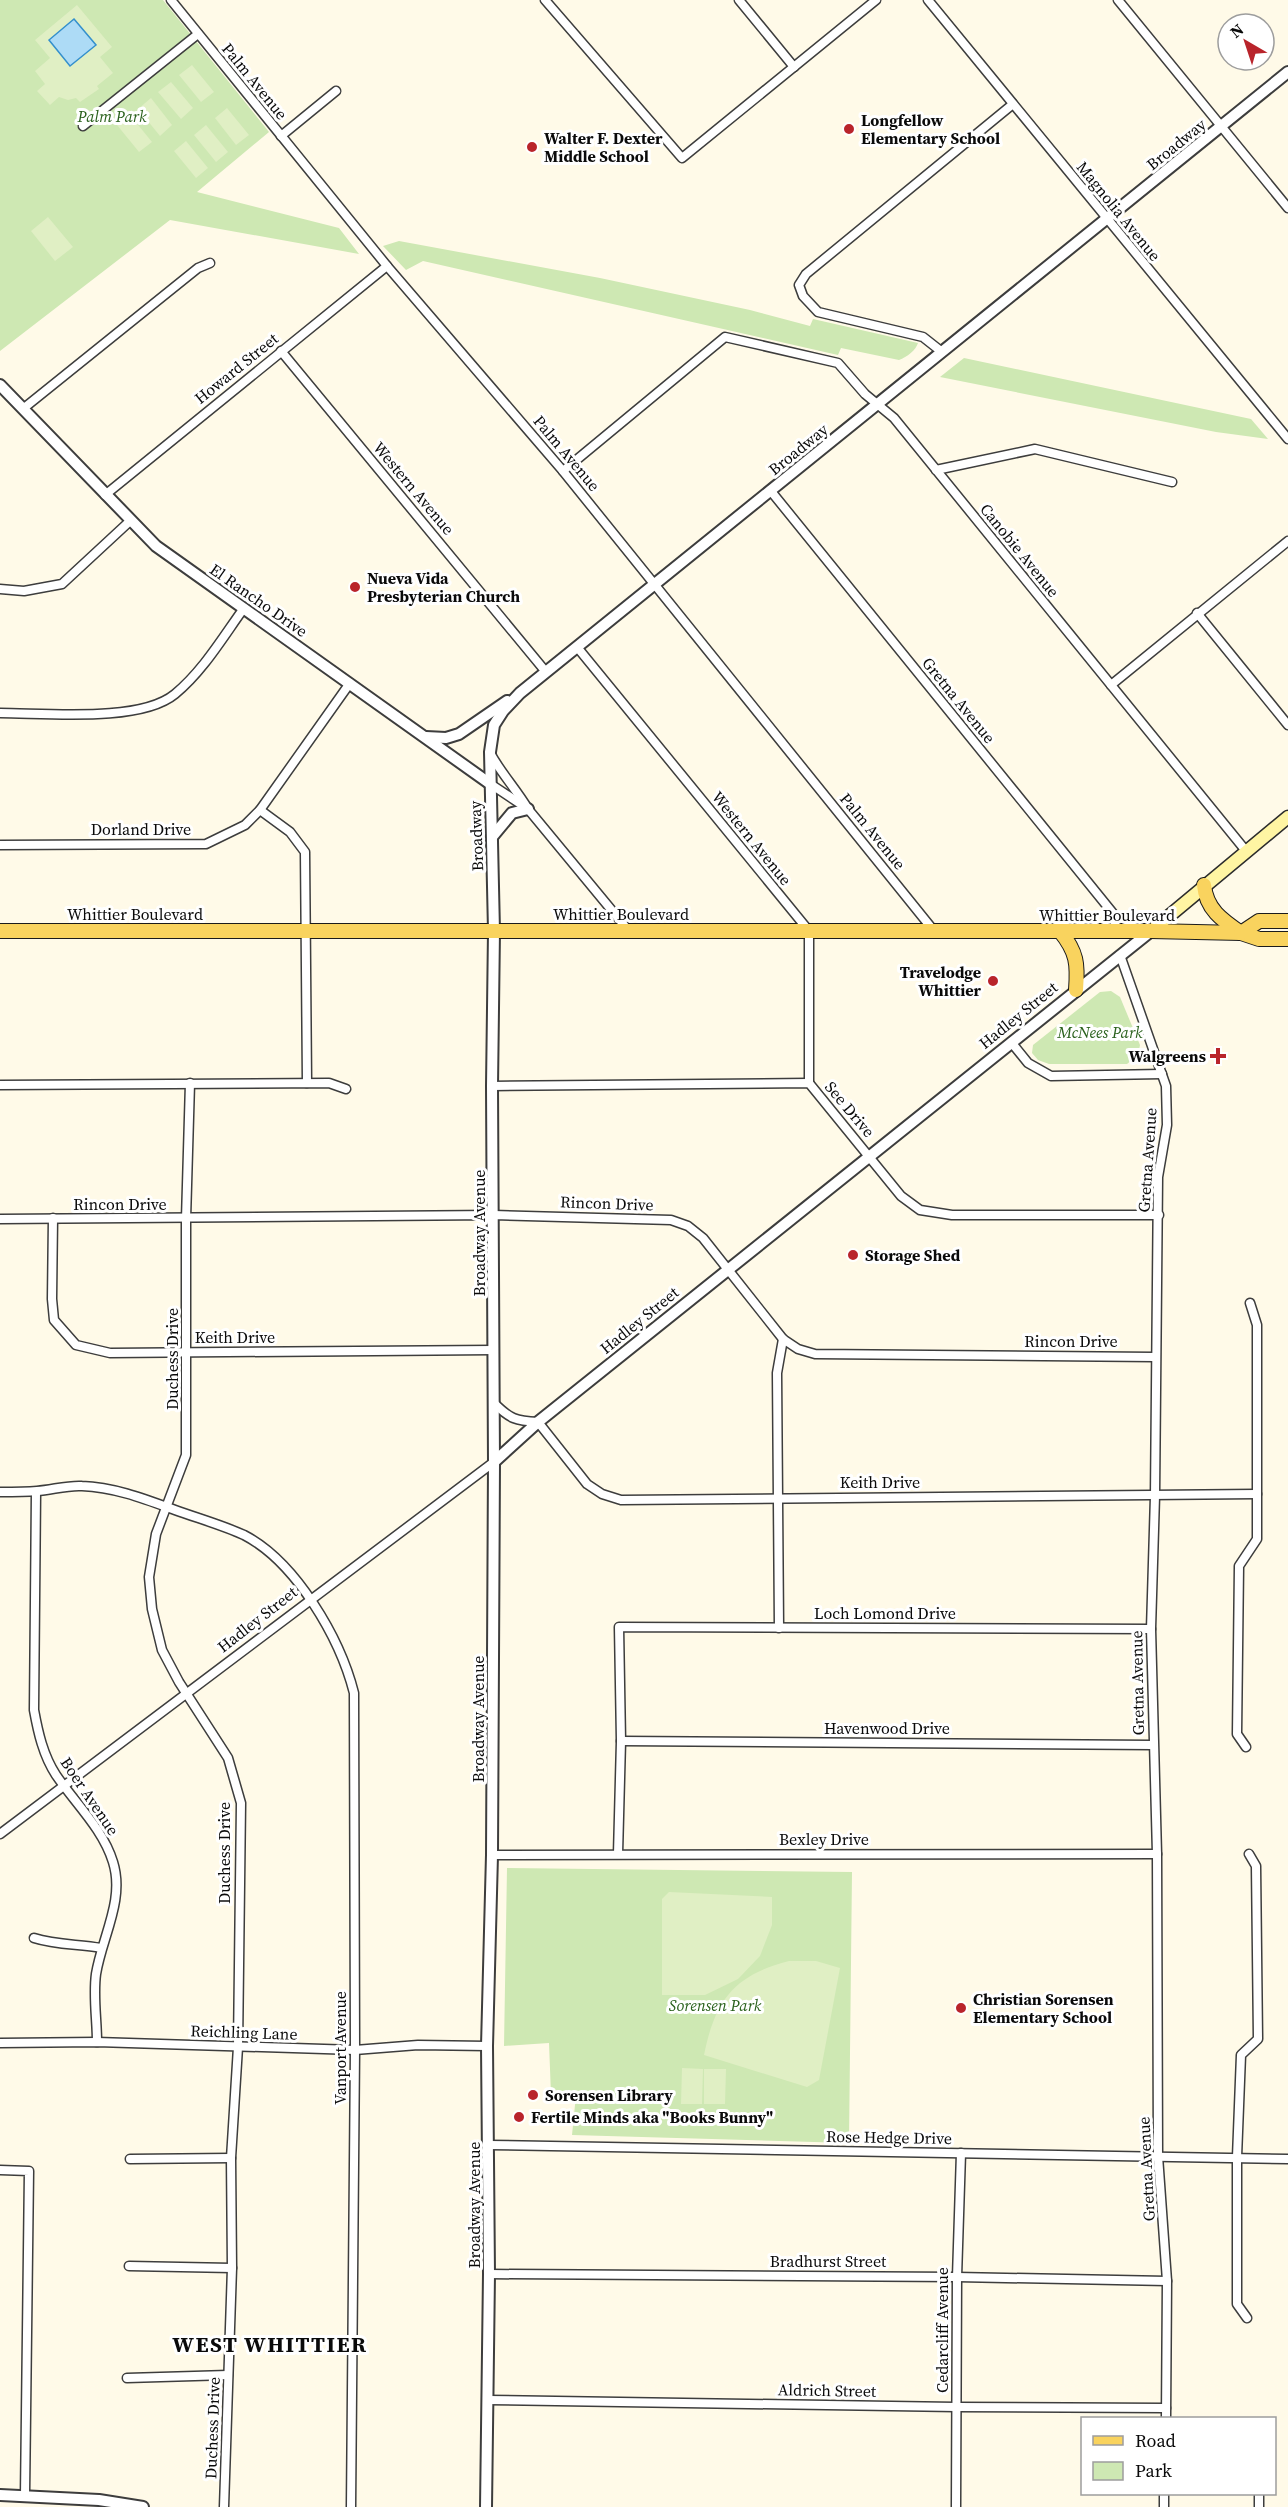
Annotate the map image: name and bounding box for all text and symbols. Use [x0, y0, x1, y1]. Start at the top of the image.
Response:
north arrow [1216, 12, 1276, 72]
text: N [1225, 18, 1248, 43]
street label: Palm Avenue [217, 38, 293, 124]
park label: Palm Park [76, 105, 147, 127]
place label: Longfellow Elementary School [861, 109, 1000, 149]
street label: Broadway [1142, 113, 1211, 175]
marker: Longfellow Elementary School [842, 122, 856, 136]
place label: Walter F. Dexter Middle School [544, 127, 663, 167]
marker: Walter F. Dexter Middle School [525, 140, 539, 154]
street label: Magnolia Avenue [1072, 156, 1166, 266]
street label: Howard Street [189, 327, 283, 409]
street label: Palm Avenue [529, 410, 605, 496]
street label: Broadway [764, 418, 833, 480]
street label: Western Avenue [368, 437, 460, 539]
street label: Canobie Avenue [975, 498, 1065, 602]
street label: El Rancho Drive [206, 558, 312, 642]
place label: Nueva Vida Presbyterian Church [367, 567, 520, 607]
marker: Nueva Vida Presbyterian Church [348, 580, 362, 594]
street label: Gretna Avenue [917, 652, 1001, 748]
street label: Western Avenue [707, 786, 797, 890]
street label: Palm Avenue [835, 788, 911, 874]
street label: Broadway [464, 800, 488, 872]
street label: Dorland Drive [91, 818, 191, 840]
street label: Whittier Boulevard [67, 903, 203, 925]
street label: Whittier Boulevard [553, 903, 689, 925]
street label: Whittier Boulevard [1039, 904, 1175, 926]
place label: Travelodge Whittier [900, 961, 982, 1001]
marker: Travelodge Whittier [986, 974, 1000, 988]
street label: Hadley Street [974, 976, 1063, 1054]
park label: McNees Park [1056, 1021, 1143, 1043]
place label: Walgreens [1128, 1045, 1206, 1067]
marker: Walgreens [1211, 1049, 1225, 1063]
street label: See Drive [820, 1076, 880, 1142]
street label: Gretna Avenue [1132, 1107, 1162, 1213]
street label: Broadway Avenue [468, 1170, 490, 1296]
street label: Rincon Drive [560, 1190, 654, 1216]
street label: Rincon Drive [73, 1193, 167, 1215]
place label: Storage Shed [865, 1244, 961, 1266]
marker: Storage Shed [846, 1248, 860, 1262]
street label: Hadley Street [595, 1281, 684, 1359]
street label: Duchess Drive [161, 1308, 183, 1410]
street label: Keith Drive [195, 1326, 275, 1348]
street label: Rincon Drive [1024, 1330, 1118, 1352]
street label: Keith Drive [840, 1471, 920, 1493]
street label: Hadley Street [213, 1580, 302, 1657]
street label: Loch Lomond Drive [814, 1602, 956, 1624]
street label: Gretna Avenue [1125, 1630, 1149, 1736]
street label: Broadway Avenue [467, 1656, 489, 1782]
street label: Havenwood Drive [824, 1717, 950, 1739]
street label: Boer Avenue [56, 1753, 124, 1839]
street label: Duchess Drive [213, 1802, 235, 1904]
street label: Bexley Drive [779, 1828, 869, 1850]
place label: Christian Sorensen Elementary School [973, 1988, 1114, 2028]
street label: Vanport Avenue [329, 1991, 351, 2105]
park label: Sorensen Park [669, 1994, 762, 2016]
marker: Christian Sorensen Elementary School [954, 2001, 968, 2015]
street label: Reichling Lane [190, 2019, 298, 2045]
place label: Sorensen Library [545, 2084, 673, 2106]
marker: Sorensen Library [526, 2088, 540, 2102]
place label: Fertile Minds aka "Books Bunny" [531, 2106, 773, 2128]
marker: Fertile Minds aka "Books Bunny" [512, 2110, 526, 2124]
street label: Gretna Avenue [1132, 2116, 1160, 2222]
street label: Rose Hedge Drive [826, 2125, 952, 2149]
street label: Broadway Avenue [463, 2142, 485, 2268]
street label: Bradhurst Street [770, 2250, 887, 2272]
street label: Cedarcliff Avenue [931, 2267, 953, 2393]
district label: WEST WHITTIER [172, 2329, 368, 2359]
street label: Duchess Drive [199, 2377, 225, 2479]
street label: Aldrich Street [778, 2378, 877, 2402]
legend [1081, 2417, 1276, 2495]
text: Road [1135, 2428, 1176, 2453]
text: Park [1135, 2458, 1172, 2483]

